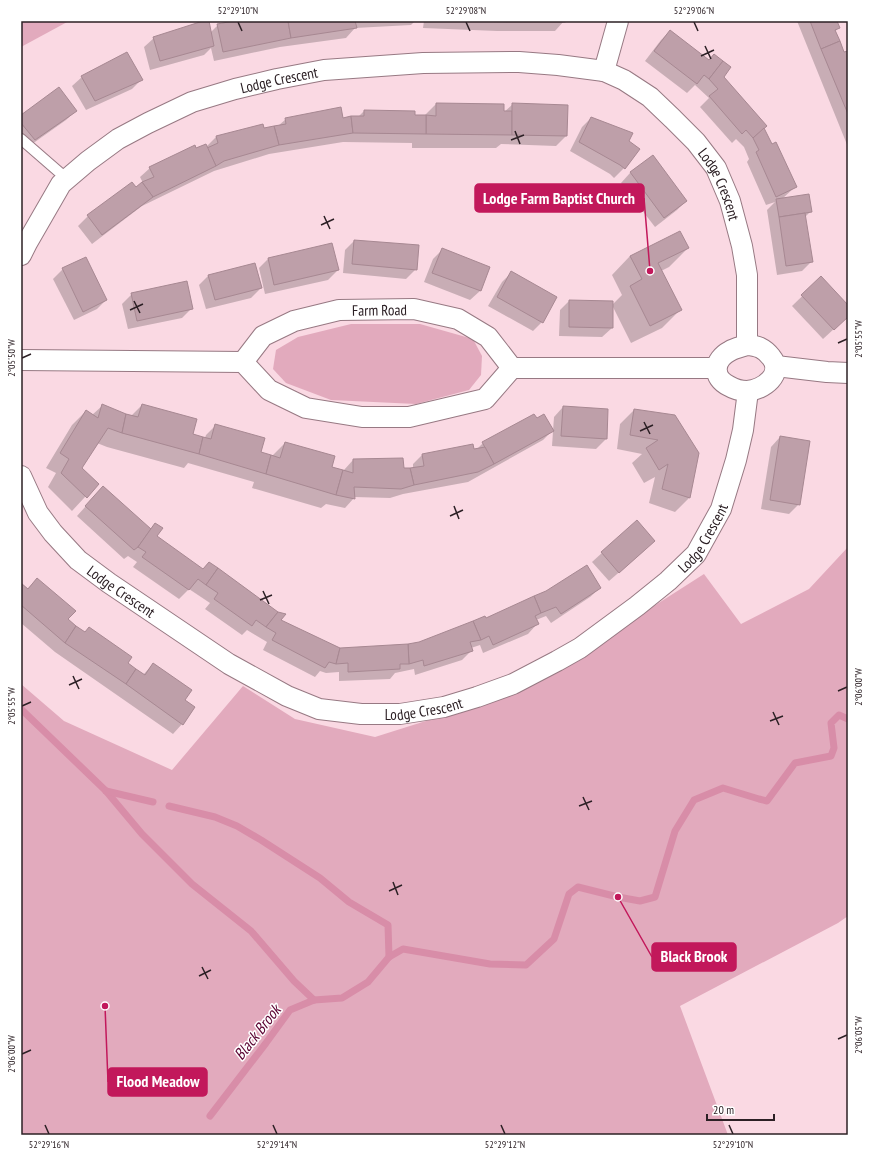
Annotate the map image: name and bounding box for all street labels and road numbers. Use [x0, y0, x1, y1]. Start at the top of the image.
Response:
street label: Lodge Crescent [239, 62, 319, 97]
street label: Lodge Crescent [694, 144, 744, 222]
street label: Farm Road [352, 300, 407, 319]
street label: Lodge Crescent [673, 502, 732, 576]
street label: Lodge Crescent [84, 561, 159, 621]
street label: Lodge Crescent [385, 692, 465, 724]

